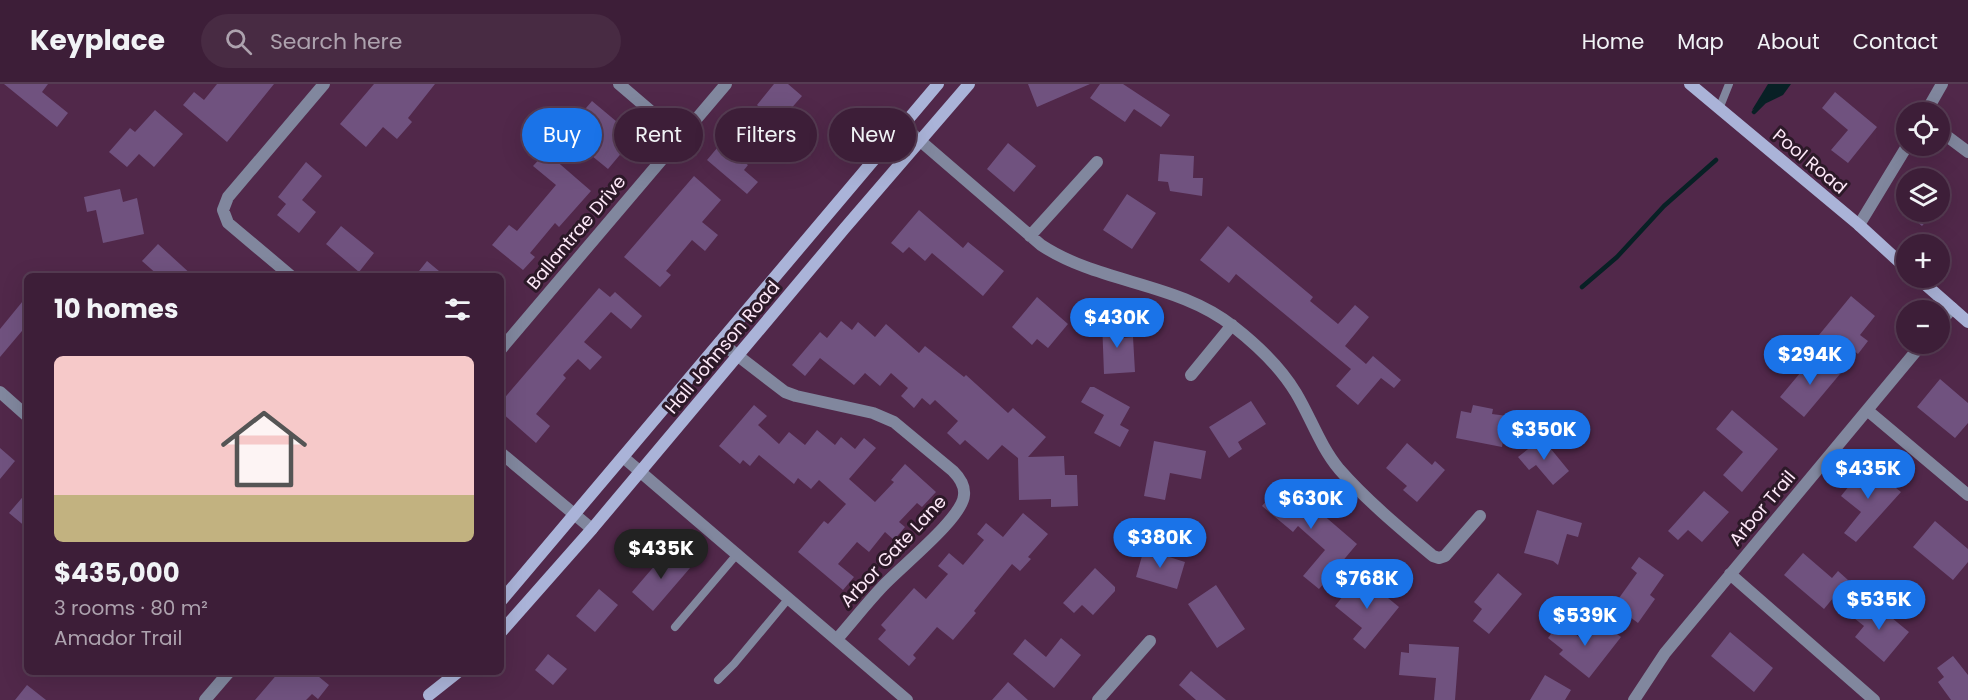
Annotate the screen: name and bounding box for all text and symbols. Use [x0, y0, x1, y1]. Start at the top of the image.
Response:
search box [201, 14, 621, 68]
text: Keyplace [30, 21, 165, 60]
icon: search [222, 25, 255, 58]
text: Search here [270, 26, 402, 57]
text: Home [1582, 27, 1644, 56]
text: Map [1677, 27, 1724, 56]
text: About [1757, 27, 1820, 56]
text: Contact [1853, 27, 1938, 56]
map controls [1896, 102, 1950, 354]
button: locate [1896, 102, 1950, 156]
chip: Buy [522, 108, 602, 162]
chip: Rent [614, 108, 703, 162]
chip: Filters [715, 108, 817, 162]
chip: New [829, 108, 916, 162]
street label: Pool Road [1768, 123, 1852, 199]
button: layers [1896, 168, 1950, 222]
street label: Ballantrae Drive [521, 169, 631, 295]
button: + [1896, 234, 1950, 288]
street label: Hall Johnson Road [659, 275, 785, 419]
text: 10 homes [54, 291, 178, 327]
icon: filters [441, 293, 474, 326]
pin: $430K [1075, 298, 1159, 349]
button: − [1896, 300, 1950, 354]
text: $430K [1084, 303, 1150, 331]
pin: $294K [1768, 335, 1852, 386]
text: $294K [1778, 340, 1842, 368]
icon: home [210, 395, 318, 503]
pin: $350K [1502, 410, 1586, 461]
text: $350K [1511, 415, 1577, 443]
pin: $435K [1826, 449, 1910, 500]
text: $435K [1835, 454, 1901, 482]
street label: Arbor Trail [1723, 465, 1801, 551]
pin: $630K [1269, 479, 1353, 530]
text: $630K [1279, 484, 1343, 512]
street label: Arbor Gate Lane [834, 489, 952, 613]
pin: $380K [1118, 518, 1202, 569]
text: $380K [1127, 523, 1193, 551]
pin: $435K [619, 529, 703, 580]
text: $435K [628, 534, 694, 562]
text: $435,000 [54, 555, 180, 591]
pin: $768K [1325, 559, 1409, 610]
text: $768K [1335, 564, 1399, 592]
pin: $535K [1837, 580, 1921, 631]
text: $535K [1846, 585, 1912, 613]
text: 3 rooms · 80 m² [54, 594, 208, 622]
pin: $539K [1543, 596, 1627, 647]
text: $539K [1553, 601, 1617, 629]
text: Amador Trail [54, 624, 182, 652]

